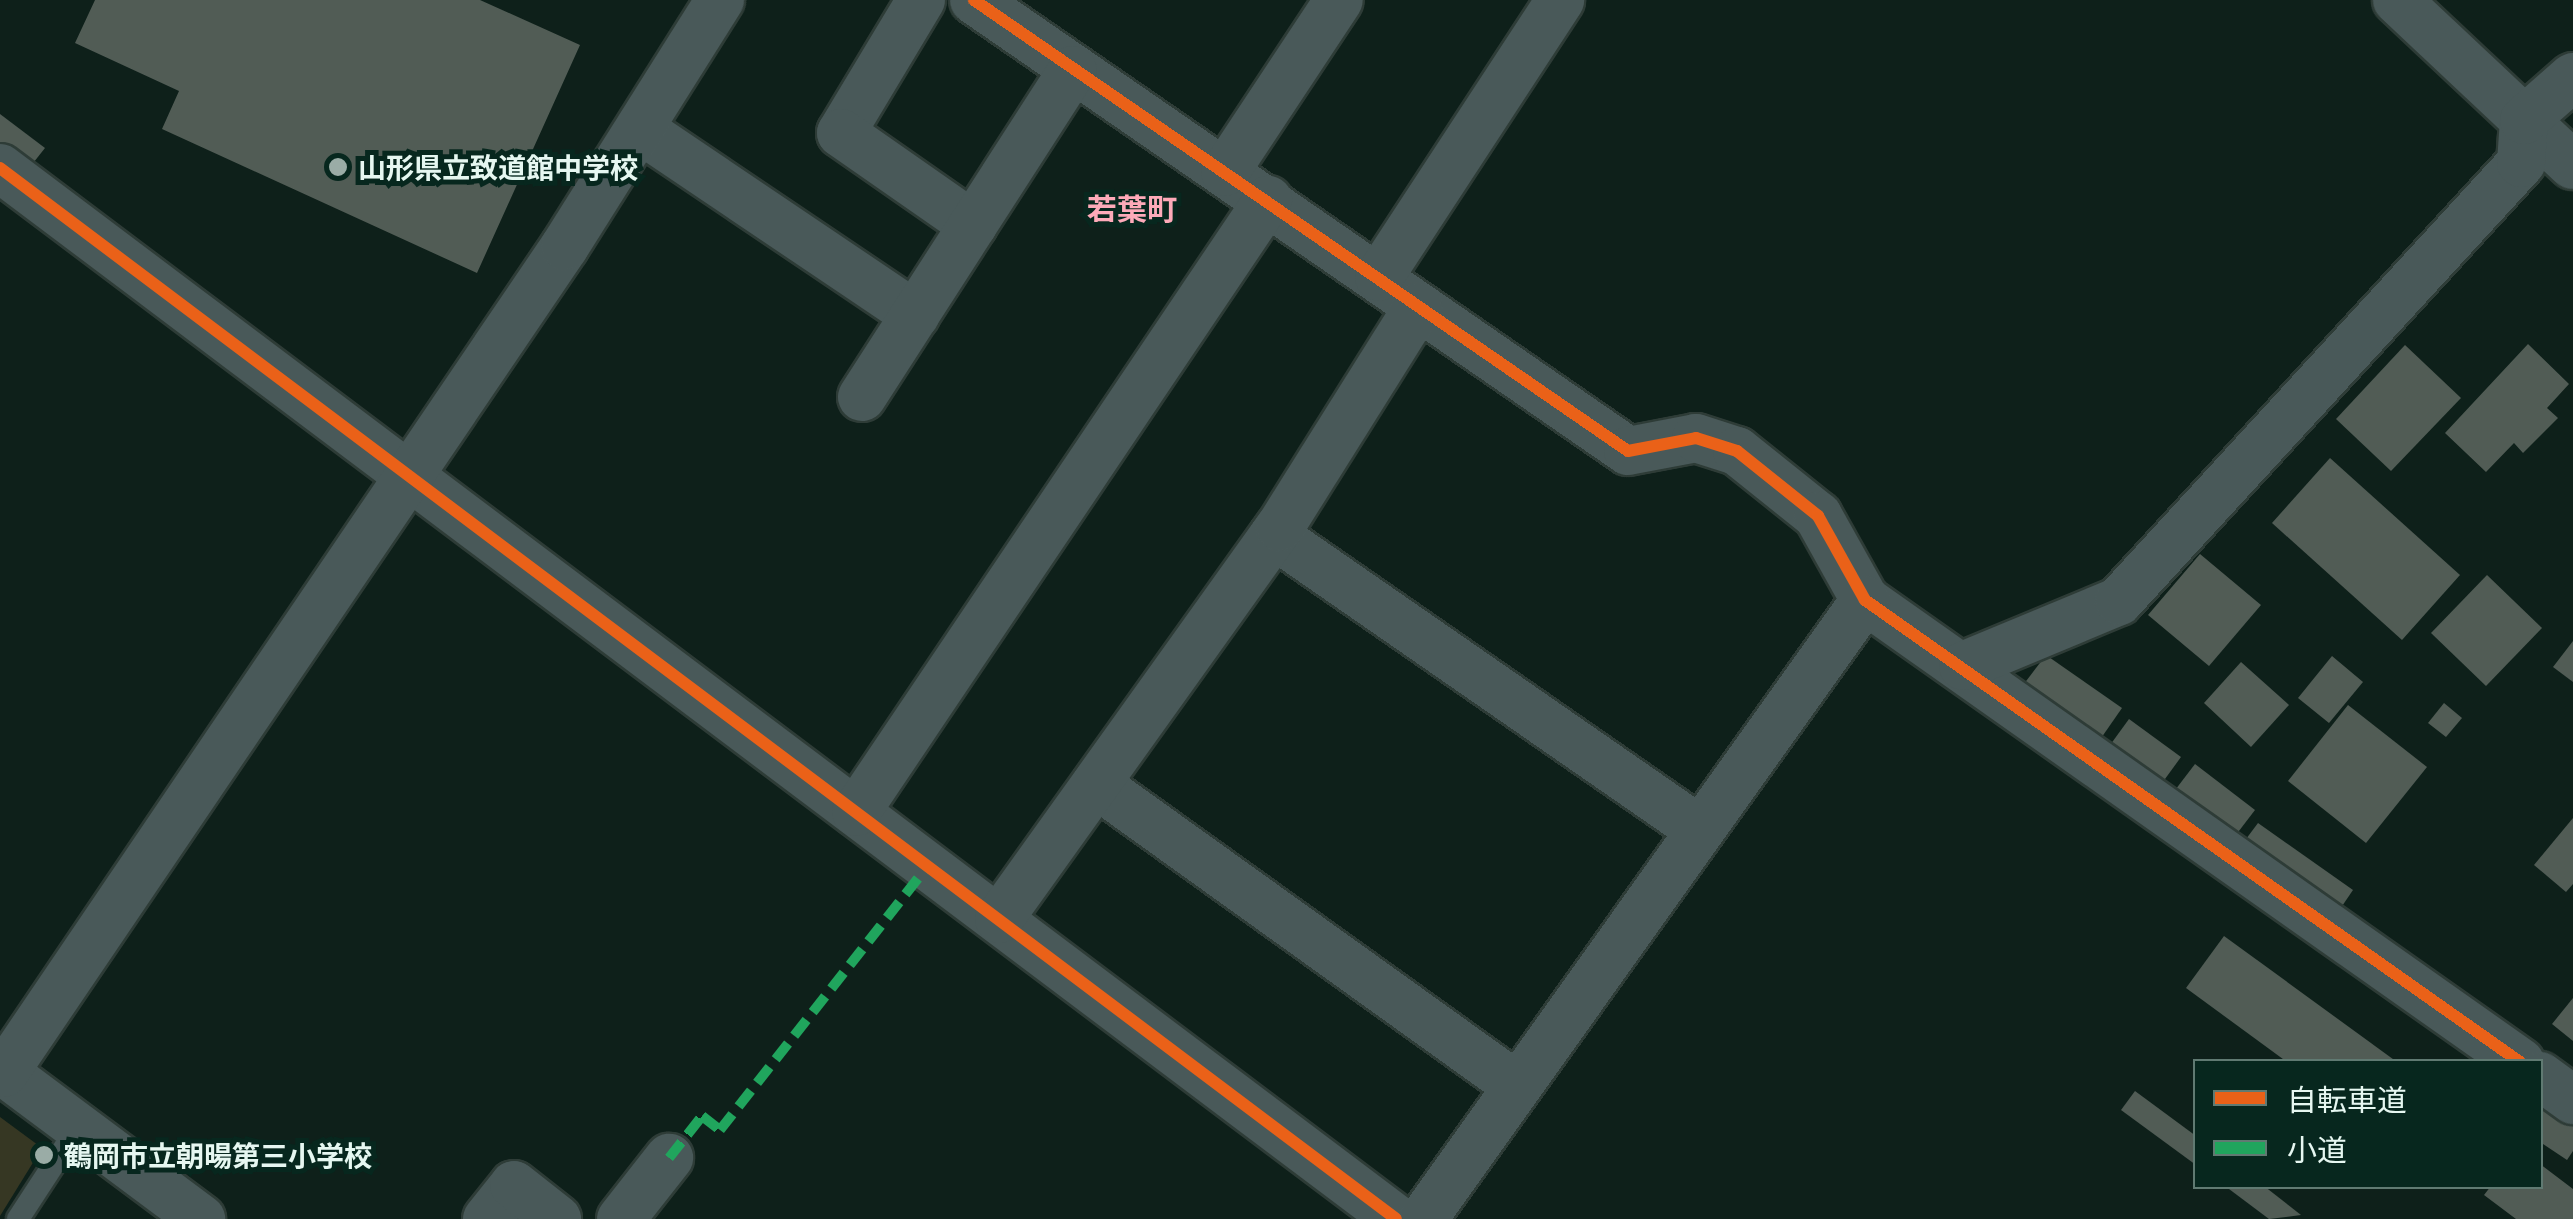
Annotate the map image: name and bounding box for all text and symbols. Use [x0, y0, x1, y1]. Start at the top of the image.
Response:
place label: 山形県立致道館中学校 [358, 150, 638, 184]
marker: 山形県立致道館中学校 [327, 156, 349, 178]
district label: 若葉町 [1087, 190, 1177, 226]
legend [2193, 1059, 2543, 1189]
text: 自転車道 [2287, 1080, 2407, 1117]
text: 小道 [2287, 1130, 2347, 1167]
place label: 鶴岡市立朝暘第三小学校 [64, 1138, 372, 1172]
marker: 鶴岡市立朝暘第三小学校 [33, 1144, 55, 1166]

